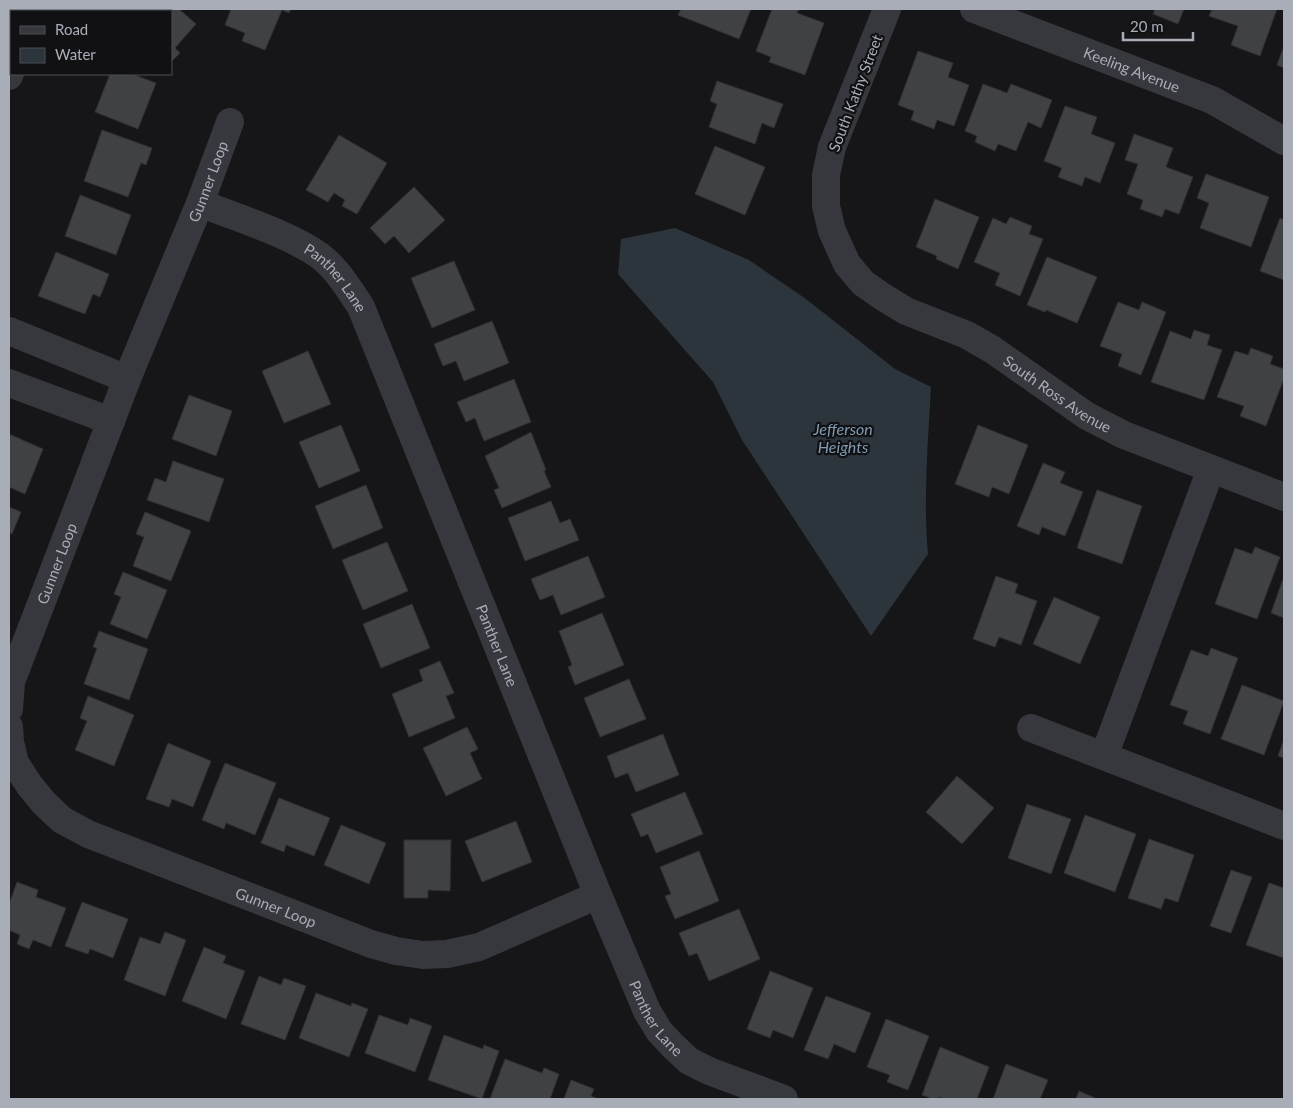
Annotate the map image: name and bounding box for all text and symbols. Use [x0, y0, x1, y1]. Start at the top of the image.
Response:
legend [10, 10, 172, 75]
scale bar [1123, 10, 1193, 42]
text: 20 m [1130, 17, 1164, 35]
text: Road [55, 20, 88, 38]
street label: South Kathy Street [824, 31, 886, 154]
street label: Keeling Avenue [1081, 43, 1183, 96]
text: Water [55, 45, 96, 63]
street label: Gunner Loop [184, 138, 231, 225]
street label: Panther Lane [301, 239, 371, 314]
street label: South Ross Avenue [1000, 351, 1115, 436]
water label: Jefferson Heights [812, 419, 873, 456]
street label: Gunner Loop [33, 520, 80, 607]
street label: Panther Lane [473, 602, 522, 689]
street label: Gunner Loop [233, 883, 319, 931]
street label: Panther Lane [626, 978, 687, 1060]

